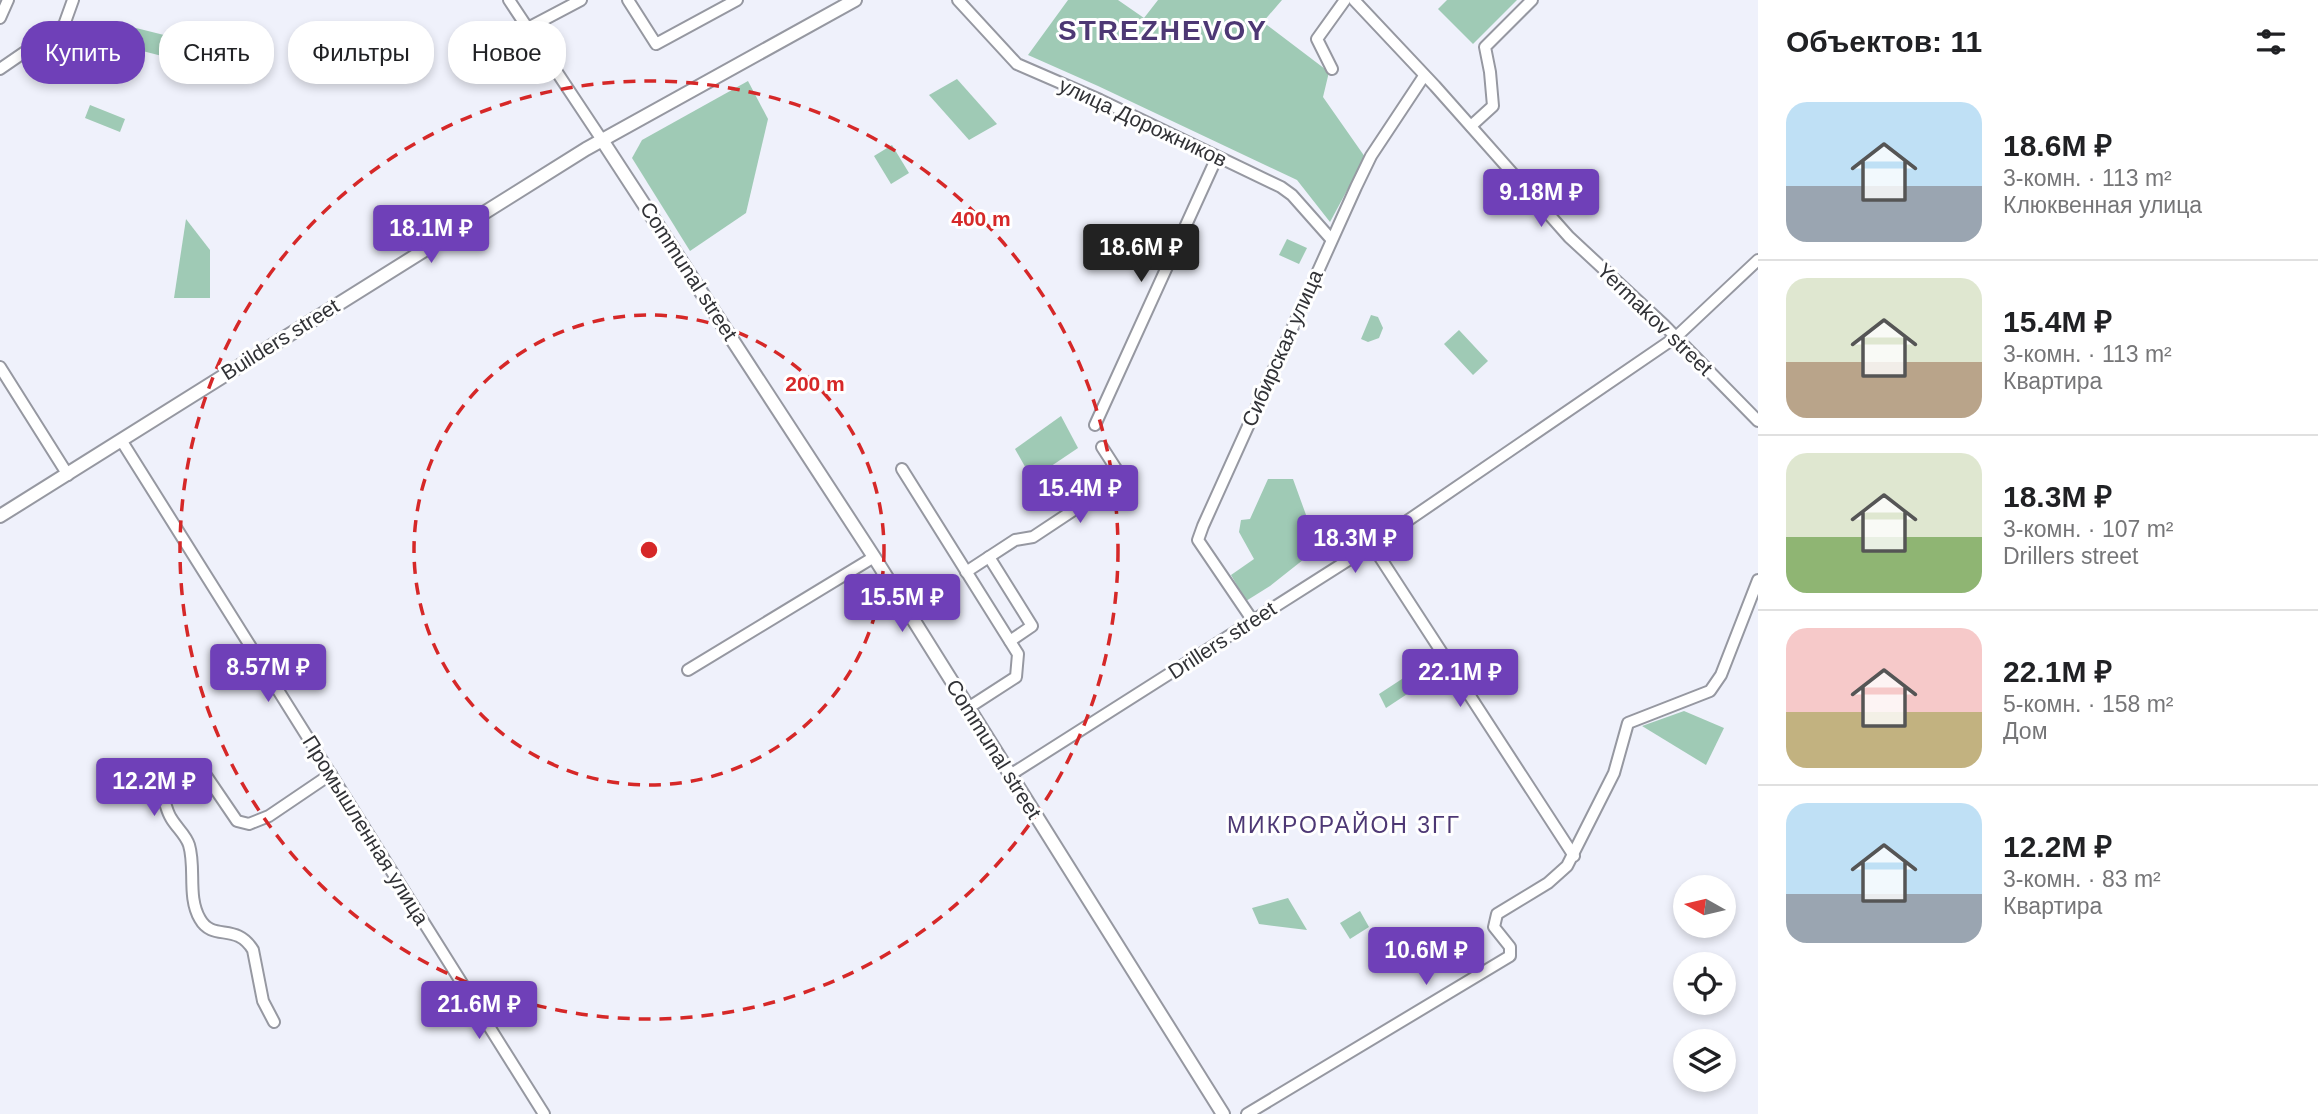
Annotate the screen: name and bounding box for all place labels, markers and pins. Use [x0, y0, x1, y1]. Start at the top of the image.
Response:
pin: 9.18M ₽ [1476, 170, 1606, 229]
pin: 18.1M ₽ [366, 205, 496, 265]
pin: 18.6M ₽ [1076, 224, 1206, 284]
pin: 15.4M ₽ [1015, 466, 1145, 525]
pin: 18.3M ₽ [1290, 516, 1420, 575]
centre of rings [637, 538, 661, 562]
pin: 15.5M ₽ [837, 574, 967, 634]
pin: 8.57M ₽ [203, 644, 333, 704]
pin: 22.1M ₽ [1395, 650, 1525, 709]
pin: 12.2M ₽ [89, 758, 219, 818]
pin: 10.6M ₽ [1361, 928, 1491, 987]
pin: 21.6M ₽ [414, 982, 544, 1041]

